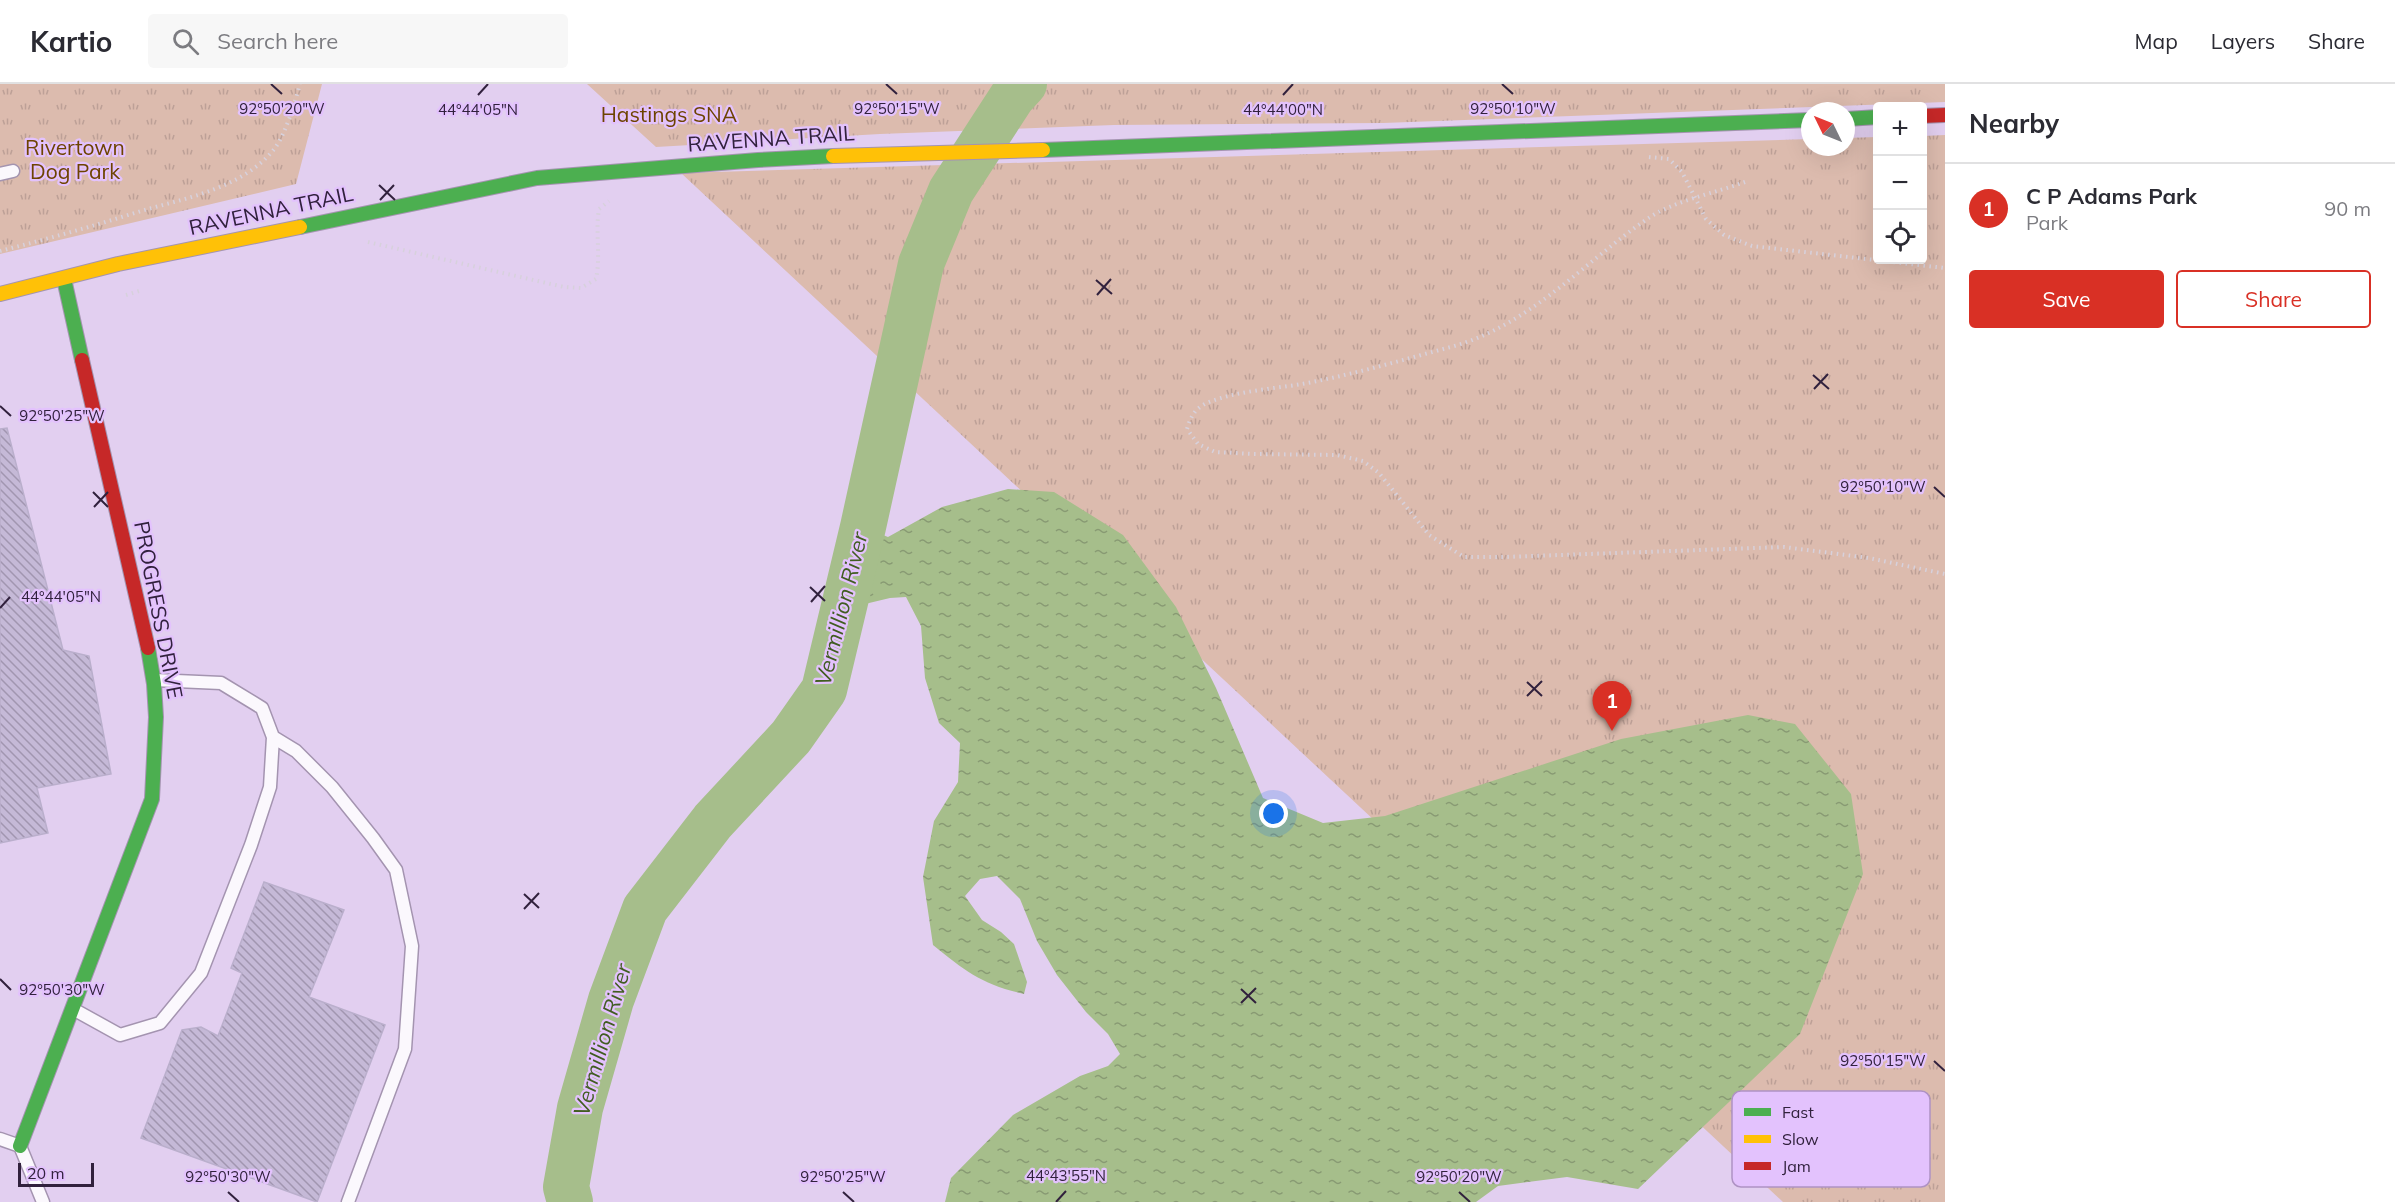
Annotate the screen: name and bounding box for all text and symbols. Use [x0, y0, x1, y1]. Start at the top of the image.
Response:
search box [148, 14, 568, 68]
text: Kartio [30, 24, 112, 59]
icon: search [169, 25, 202, 58]
text: Search here [217, 27, 338, 55]
text: Map [2135, 28, 2178, 54]
text: Layers [2211, 28, 2275, 54]
text: Share [2308, 28, 2365, 54]
text: 92°50'20"W [239, 99, 325, 118]
text: 92°50'15"W [854, 99, 940, 118]
text: 92°50'10"W [1470, 99, 1556, 118]
text: 44°44'05"N [438, 100, 518, 119]
text: 44°44'00"N [1243, 100, 1323, 119]
park label: Hastings SNA [601, 101, 738, 127]
north arrow [1801, 102, 1855, 156]
map controls [1873, 102, 1927, 264]
button: + [1873, 102, 1927, 156]
text: Nearby [1969, 107, 2059, 140]
street label: RAVENNA TRAIL [687, 119, 856, 157]
park label: Rivertown Dog Park [25, 134, 125, 184]
button: − [1873, 156, 1927, 210]
street label: RAVENNA TRAIL [186, 180, 356, 240]
text: C P Adams Park [2026, 182, 2197, 210]
text: 1 [1983, 196, 1995, 221]
text: 90 m [2324, 196, 2371, 221]
button: locate [1873, 210, 1927, 264]
text: Park [2026, 210, 2068, 235]
button: Save [1969, 270, 2164, 328]
button: Share [2176, 270, 2371, 328]
text: 92°50'25"W [19, 406, 105, 425]
text: 92°50'10"W [1840, 477, 1926, 496]
street label: PROGRESS DRIVE [129, 519, 189, 701]
water label: Vermillion River [808, 528, 874, 689]
text: 44°44'05"N [21, 587, 101, 606]
pin: 1 [1592, 682, 1632, 731]
your location [1259, 799, 1288, 828]
water label: Vermillion River [567, 960, 637, 1120]
text: 92°50'30"W [19, 980, 105, 999]
text: 92°50'15"W [1840, 1051, 1926, 1070]
legend [1732, 1091, 1930, 1187]
text: Fast [1782, 1102, 1814, 1122]
text: Slow [1782, 1129, 1819, 1149]
text: Jam [1782, 1156, 1811, 1176]
scale bar [18, 1160, 94, 1188]
text: 20 m [27, 1163, 64, 1183]
text: 44°43'55"N [1026, 1166, 1106, 1185]
text: 92°50'30"W [185, 1167, 271, 1186]
text: 92°50'25"W [800, 1167, 886, 1186]
text: 92°50'20"W [1416, 1167, 1502, 1186]

